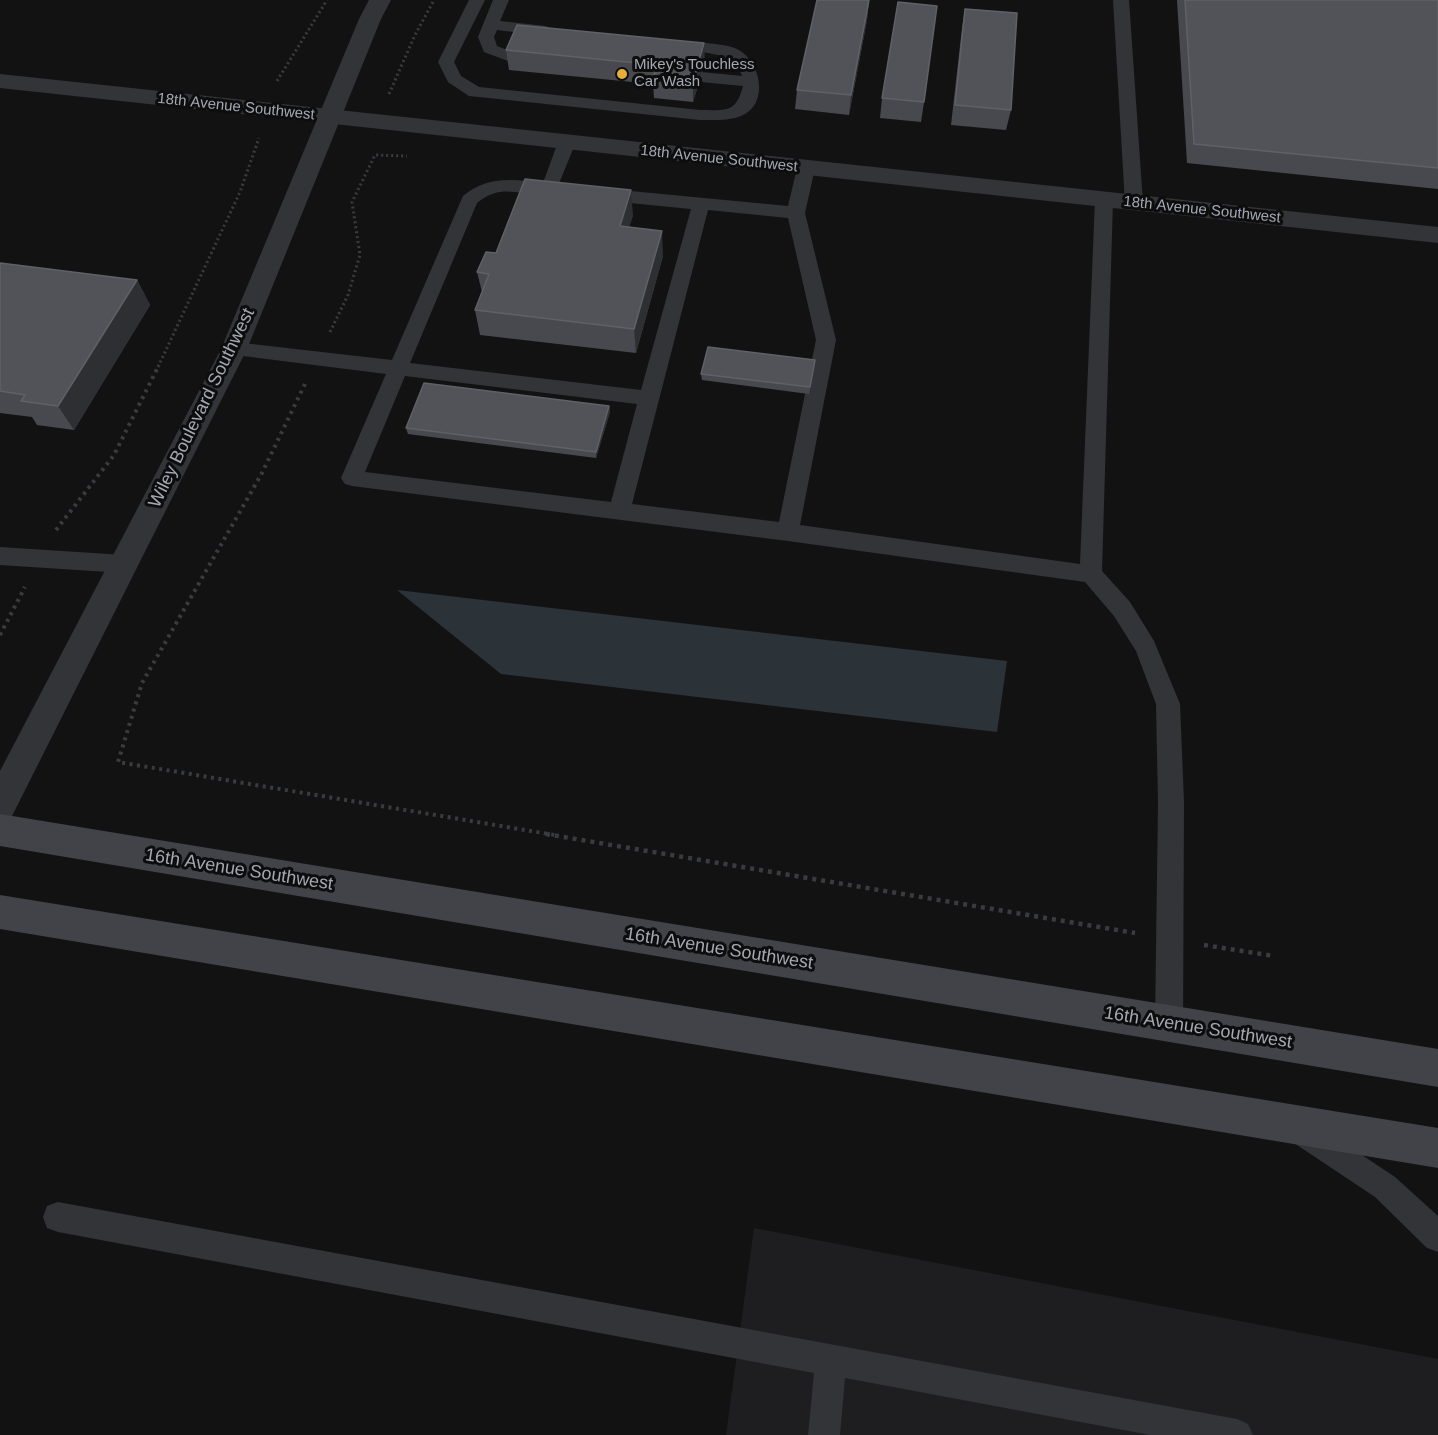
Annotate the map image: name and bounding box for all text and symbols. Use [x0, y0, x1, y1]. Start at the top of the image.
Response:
place label: Mikey's Touchless Car Wash [634, 56, 754, 91]
marker: Mikey's Touchless Car Wash [615, 67, 629, 81]
street label: 18th Avenue Southwest [156, 90, 316, 124]
street label: 18th Avenue Southwest [639, 142, 799, 176]
street label: 18th Avenue Southwest [1122, 193, 1282, 227]
street label: Wiley Boulevard Southwest [144, 305, 260, 511]
street label: 16th Avenue Southwest [144, 844, 334, 896]
street label: 16th Avenue Southwest [624, 923, 814, 975]
street label: 16th Avenue Southwest [1103, 1002, 1293, 1054]

